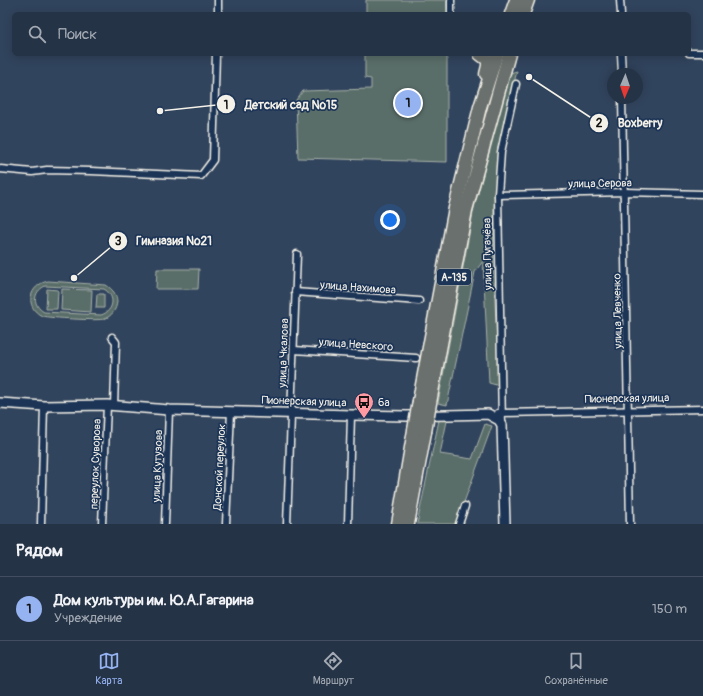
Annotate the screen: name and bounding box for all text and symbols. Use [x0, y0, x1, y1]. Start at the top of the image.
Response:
search box [12, 12, 691, 56]
icon: search [26, 23, 48, 45]
text: Поиск [58, 25, 97, 44]
north arrow [607, 68, 643, 104]
pin: 1 [395, 88, 421, 118]
callout: Детский сад №15 [216, 92, 345, 116]
text: 1 [224, 98, 228, 113]
text: Детский сад №15 [244, 98, 338, 113]
callout: Boxberry [589, 111, 670, 135]
text: 2 [596, 116, 603, 131]
text: Boxberry [618, 116, 663, 131]
street label: улица Серова [567, 176, 632, 191]
your location [380, 210, 400, 230]
street label: улица Пугачёва [480, 218, 495, 291]
callout: Гимназия №21 [108, 229, 220, 253]
text: 3 [115, 234, 122, 249]
text: Гимназия №21 [136, 234, 212, 249]
road number: А-135 [437, 269, 471, 285]
street label: улица Левченко [610, 273, 625, 350]
street label: улица Нахимова [319, 278, 396, 297]
street label: улица Чкалова [276, 318, 291, 389]
street label: улица Невского [317, 335, 394, 354]
bus stop icon: 6а [353, 391, 375, 419]
street label: Пионерская улица [584, 391, 670, 406]
street label: Пионерская улица [261, 394, 347, 409]
place label: 6а [378, 396, 390, 409]
street label: переулок Суворова [87, 419, 104, 509]
street label: Донской переулок [211, 423, 228, 512]
street label: улица Кутузова [150, 429, 165, 504]
text: Рядом [16, 540, 63, 561]
text: Дом культуры им. Ю.А.Гагарина [54, 591, 254, 610]
text: 1 [26, 601, 32, 617]
text: 150 m [652, 601, 687, 617]
text: Учреждение [54, 610, 122, 626]
tab: Карта [95, 650, 122, 687]
tab: Маршрут [313, 650, 354, 687]
tab: Сохранённые [544, 650, 608, 687]

